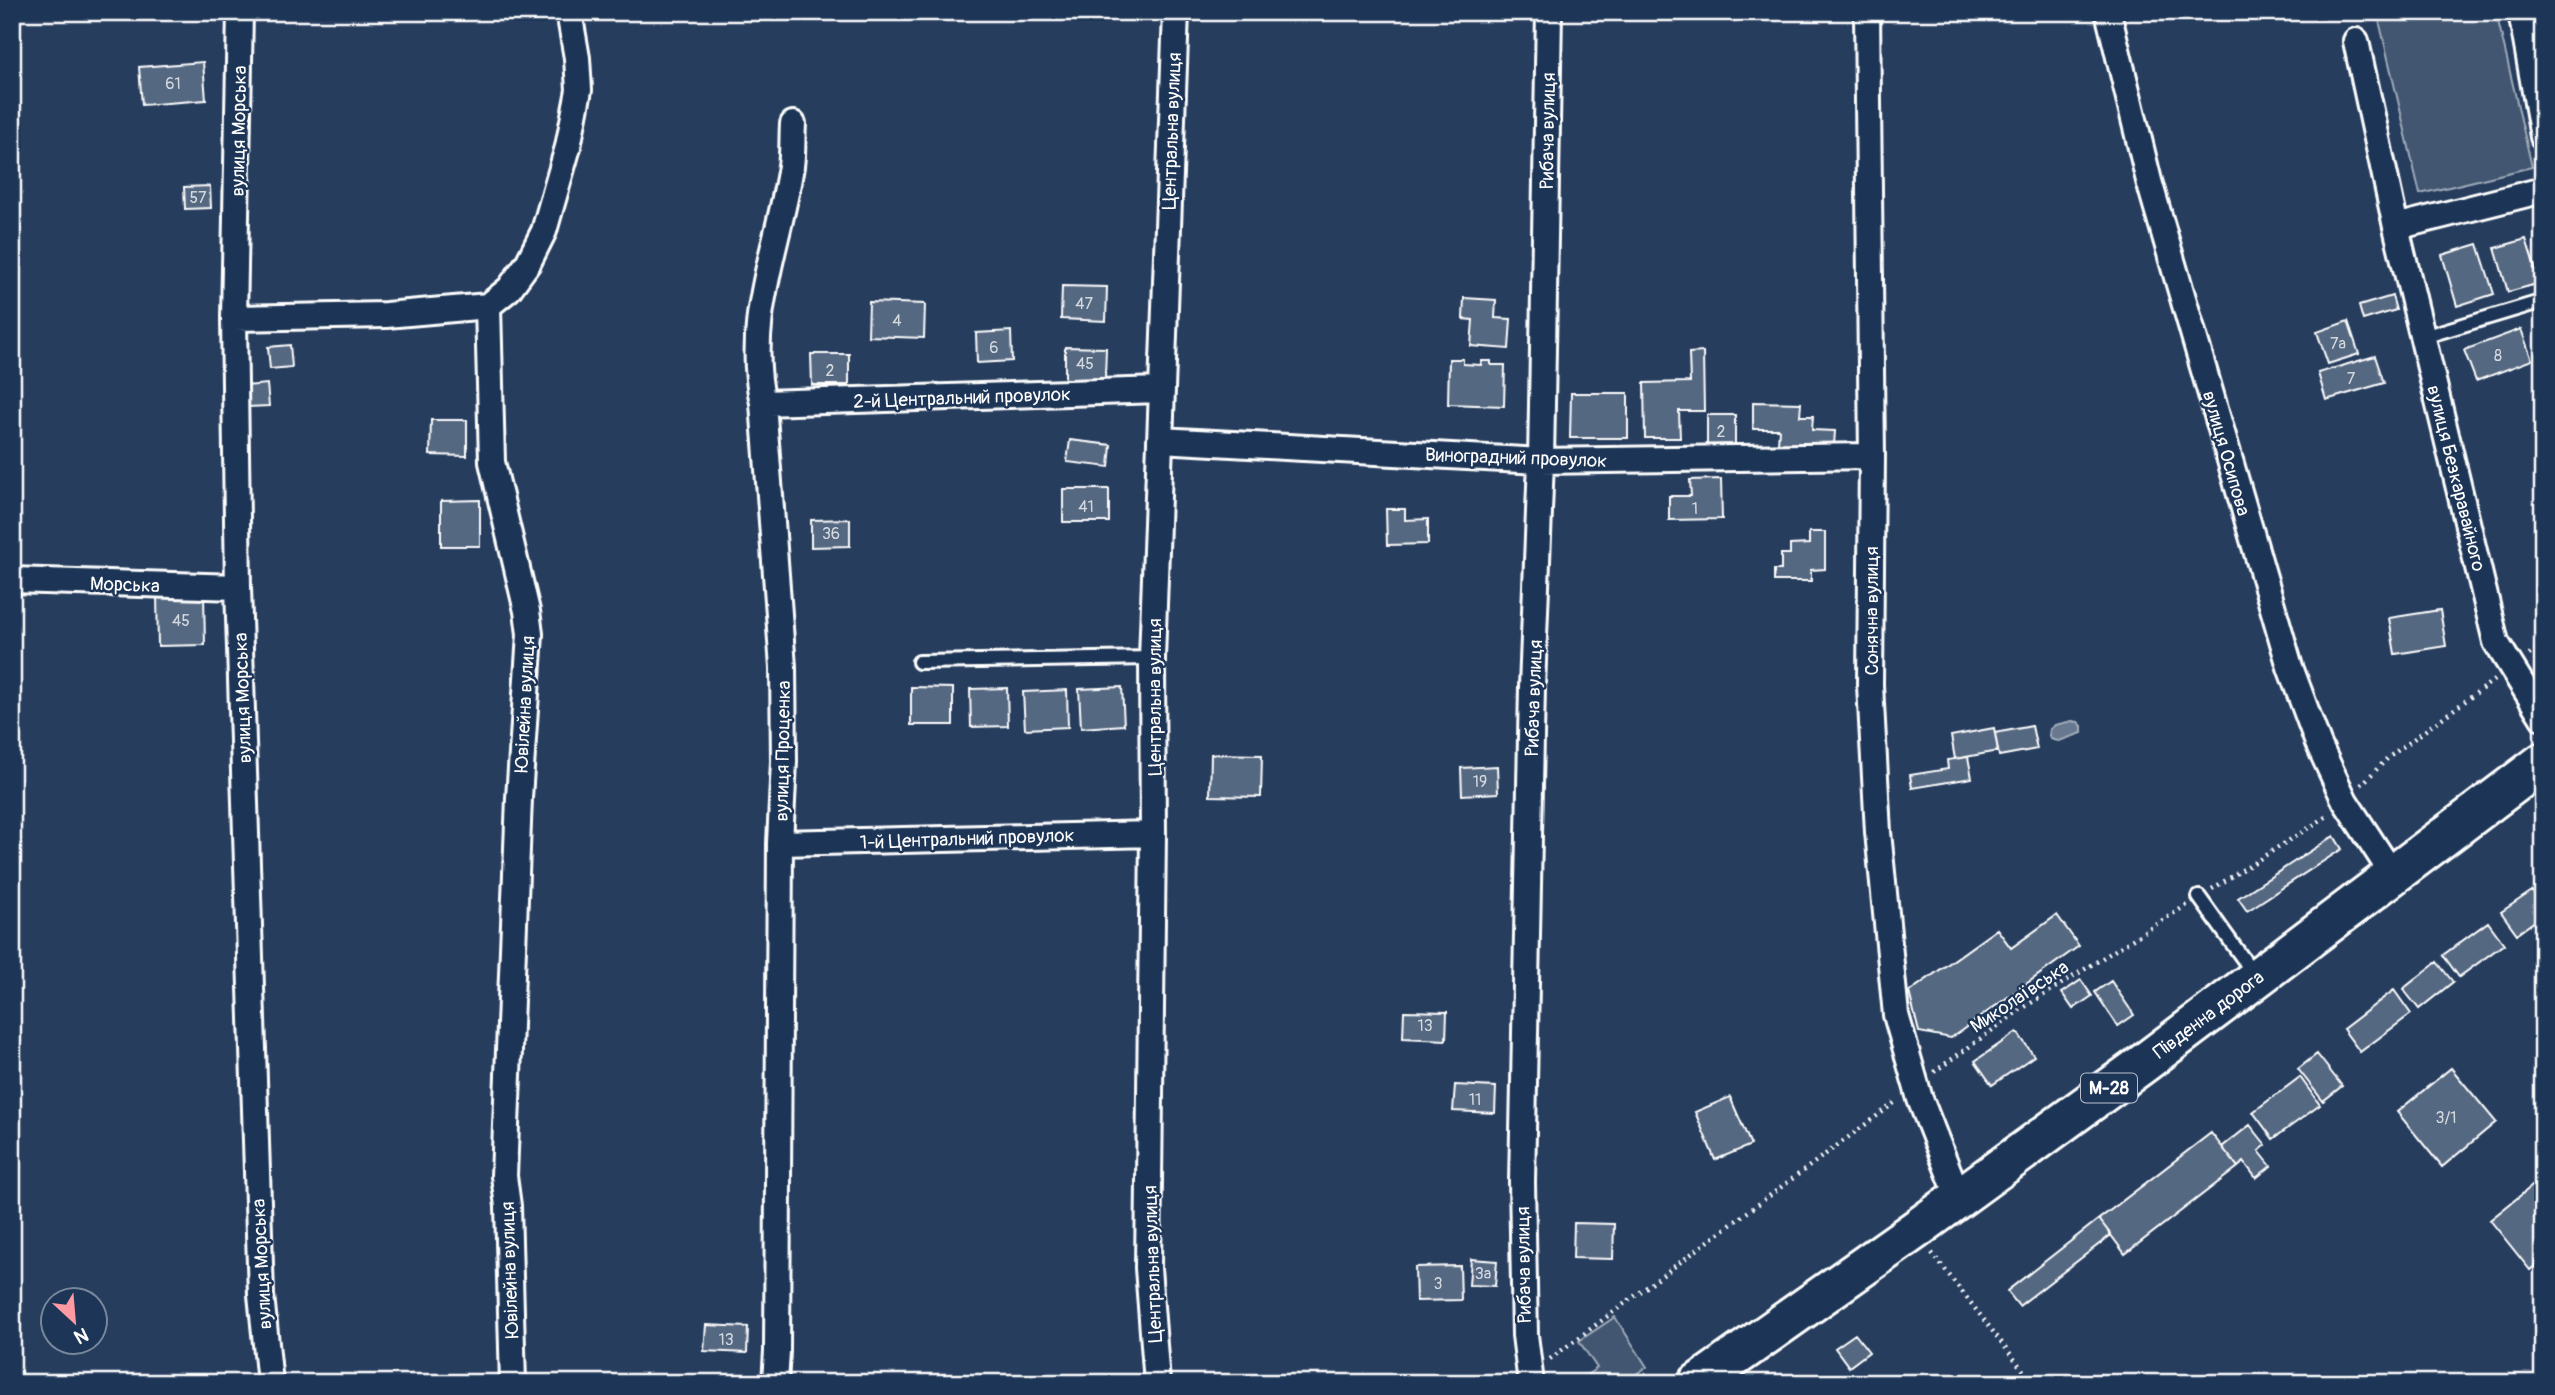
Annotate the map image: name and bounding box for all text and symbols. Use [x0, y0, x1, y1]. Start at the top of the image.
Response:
street label: Центральна вулиця [1157, 52, 1187, 210]
street label: вулиця Морська [226, 65, 252, 197]
street label: Рибача вулиця [1535, 72, 1561, 190]
house number: 61 [165, 74, 181, 94]
house number: 57 [189, 188, 207, 208]
house number: 47 [1075, 294, 1093, 314]
house number: 4 [892, 311, 902, 331]
house number: 7а [2330, 334, 2346, 354]
house number: 6 [989, 338, 999, 358]
house number: 8 [2494, 346, 2502, 366]
house number: 45 [1076, 354, 1094, 374]
house number: 2 [826, 361, 835, 381]
house number: 7 [2347, 369, 2356, 389]
street label: 2-й Центральний провулок [853, 382, 1071, 414]
street label: вулиця Безкаравайного [2421, 383, 2491, 574]
street label: вулиця Осипова [2197, 388, 2255, 519]
house number: 2 [1717, 422, 1726, 442]
street label: Виноградний провулок [1425, 443, 1608, 473]
house number: 41 [1078, 497, 1094, 517]
house number: 1 [1692, 499, 1698, 519]
house number: 36 [822, 524, 840, 544]
street label: Сонячна вулиця [1860, 546, 1884, 676]
street label: Морська [90, 572, 160, 598]
house number: 45 [172, 611, 190, 631]
street label: Центральна вулиця [1143, 618, 1167, 776]
street label: вулиця Морська [229, 632, 257, 764]
street label: Ювілейна вулиця [509, 635, 541, 773]
street label: Рибача вулиця [1520, 639, 1548, 757]
street label: вулиця Проценка [770, 680, 796, 822]
house number: 19 [1473, 772, 1487, 792]
street label: 1-й Центральний провулок [859, 823, 1075, 855]
street label: Миколаївська [1966, 955, 2074, 1039]
street label: Південна дорога [2148, 965, 2269, 1064]
house number: 13 [1417, 1016, 1433, 1036]
road number: М-28 [2081, 1073, 2137, 1102]
house number: 11 [1469, 1090, 1481, 1110]
house number: 3/1 [2436, 1108, 2456, 1128]
street label: Центральна вулиця [1138, 1185, 1168, 1343]
street label: вулиця Морська [247, 1198, 277, 1330]
street label: Ювілейна вулиця [496, 1201, 524, 1339]
street label: Рибача вулиця [1511, 1206, 1537, 1324]
house number: 3а [1475, 1264, 1491, 1284]
house number: 3 [1434, 1274, 1443, 1294]
north arrow [38, 1286, 108, 1356]
text: N [70, 1322, 92, 1349]
house number: 13 [718, 1330, 734, 1350]

